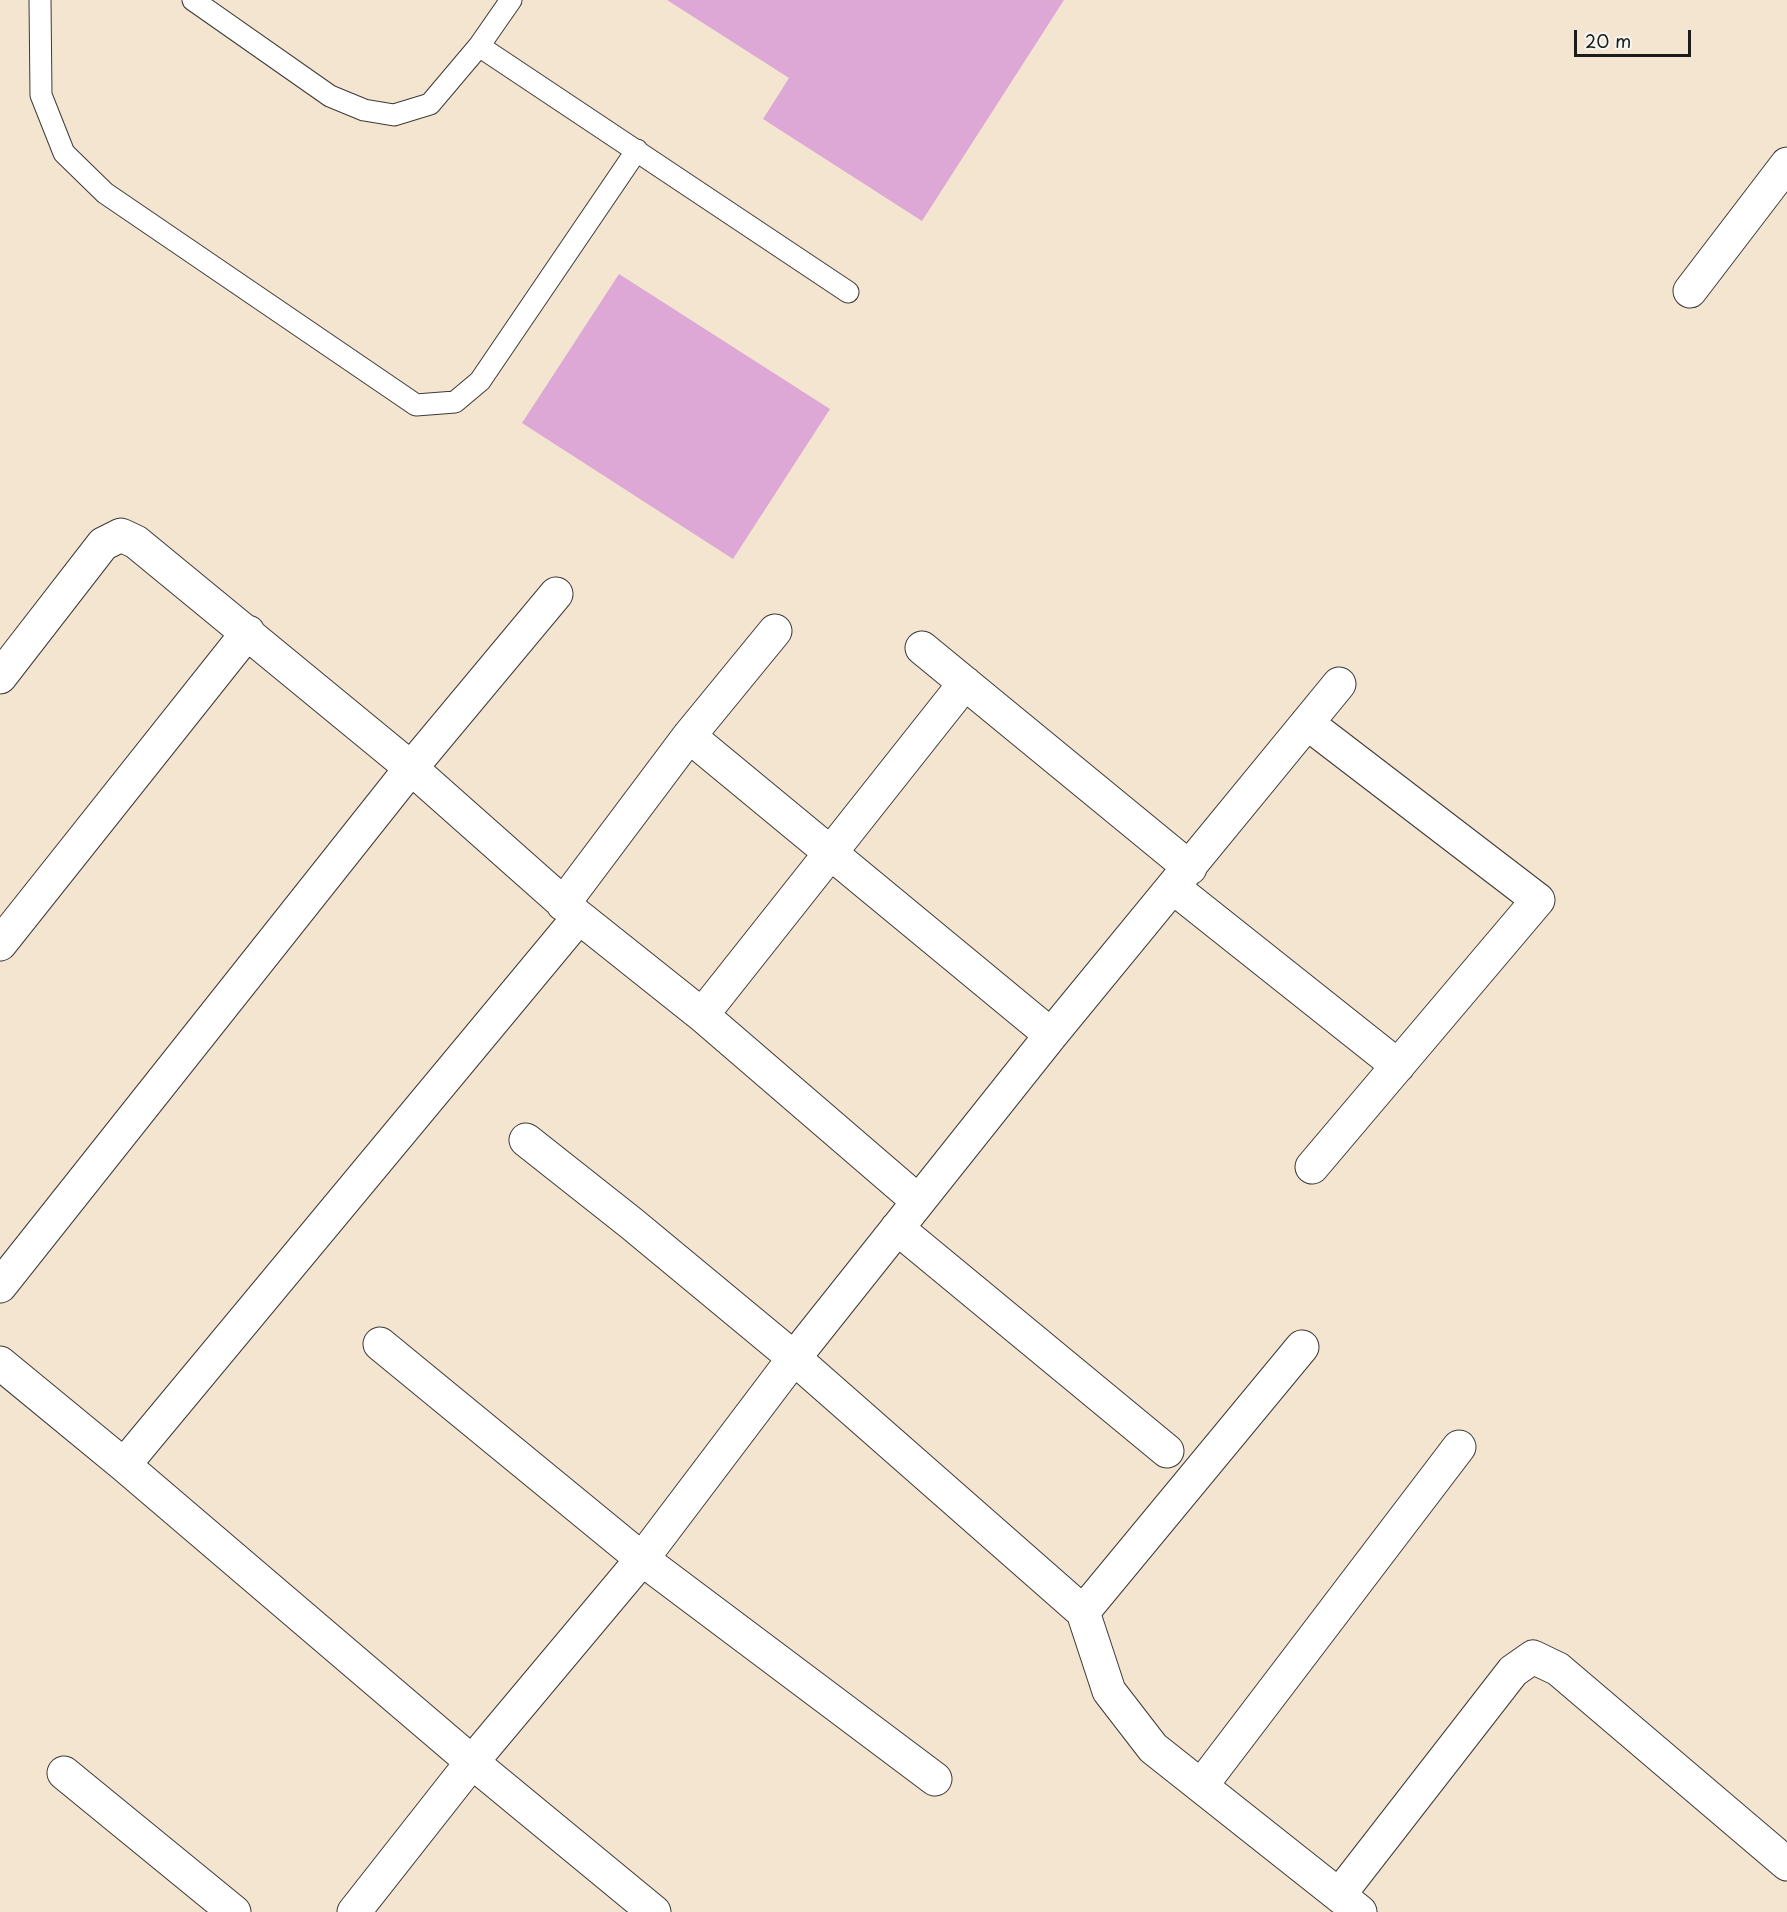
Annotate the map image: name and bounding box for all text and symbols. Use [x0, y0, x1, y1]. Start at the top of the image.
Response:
scale bar [1577, 18, 1694, 56]
text: 20 m [1585, 27, 1631, 54]

